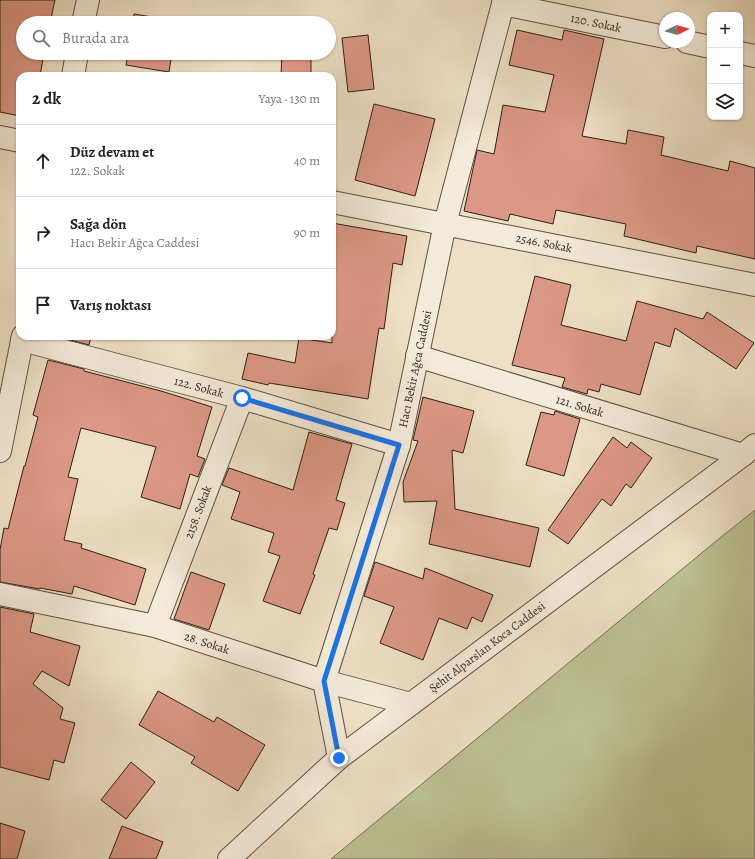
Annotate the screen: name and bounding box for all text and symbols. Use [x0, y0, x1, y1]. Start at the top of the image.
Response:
street label: 120. Sokak [569, 10, 623, 36]
north arrow [659, 12, 695, 48]
map controls [707, 12, 743, 120]
button: + [707, 12, 743, 48]
search box [16, 16, 336, 60]
icon: search [30, 27, 52, 49]
text: Burada ara [62, 28, 129, 48]
button: − [707, 48, 743, 84]
button: layers [707, 84, 743, 120]
text: 2 dk [32, 87, 61, 110]
text: Yaya · 130 m [258, 90, 320, 107]
text: Düz devam et [70, 142, 154, 162]
icon: ahead [32, 150, 54, 172]
text: 40 m [294, 152, 320, 169]
text: 122. Sokak [70, 162, 125, 179]
text: Sağa dön [70, 214, 126, 234]
icon: right [32, 222, 54, 244]
text: 90 m [294, 224, 320, 241]
street label: 2546. Sokak [514, 230, 574, 256]
text: Hacı Bekir Ağca Caddesi [70, 234, 199, 251]
icon: arrive [32, 294, 54, 316]
text: Varış noktası [70, 295, 151, 315]
street label: Hacı Bekir Ağca Caddesi [395, 309, 435, 429]
street label: 122. Sokak [172, 373, 226, 401]
route start [233, 389, 251, 407]
street label: 121. Sokak [554, 391, 606, 421]
street label: 2158. Sokak [181, 483, 216, 541]
street label: Şehit Alparslan Koca Caddesi [426, 598, 548, 696]
street label: 28. Sokak [182, 628, 232, 658]
route end [330, 749, 348, 767]

